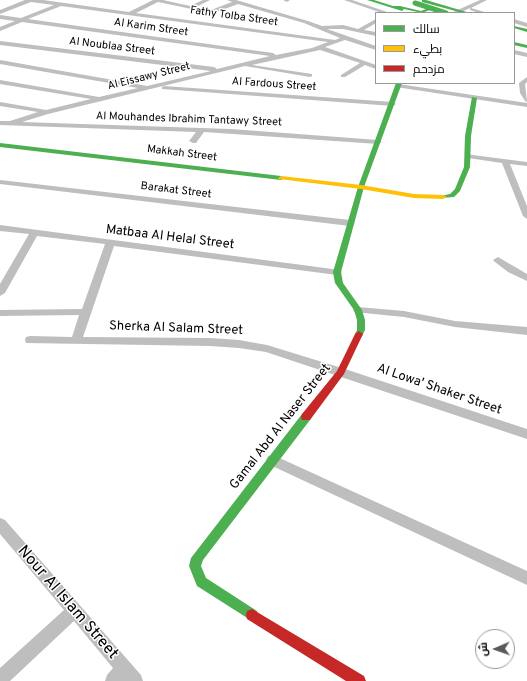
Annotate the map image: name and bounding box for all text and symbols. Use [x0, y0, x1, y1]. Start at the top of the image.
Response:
street label: Fathy Tolba Street [189, 4, 279, 30]
legend [375, 12, 515, 84]
street label: Al Karim Street [113, 16, 189, 40]
text: سالك [413, 22, 440, 38]
street label: Al Noublaa Street [68, 35, 156, 59]
text: بطيء [413, 42, 442, 58]
street label: Al Eissawy Street [106, 60, 192, 94]
text: مزدحم [413, 62, 445, 78]
street label: Al Fardous Street [231, 75, 317, 95]
street label: Al Mouhandes Ibrahim Tantawy Street [96, 110, 282, 130]
street label: Makkah Street [146, 143, 218, 165]
street label: Barakat Street [140, 180, 212, 202]
street label: Matbaa Al Helal Street [105, 222, 235, 254]
street label: Sherka Al Salam Street [109, 319, 243, 339]
street label: Gamal Abd Al Naser Street [227, 361, 335, 493]
street label: Al Lowa' Shaker Street [374, 361, 504, 419]
street label: Nour Al Islam Street [12, 542, 122, 664]
north arrow [475, 629, 515, 669]
text: ش [477, 642, 491, 657]

